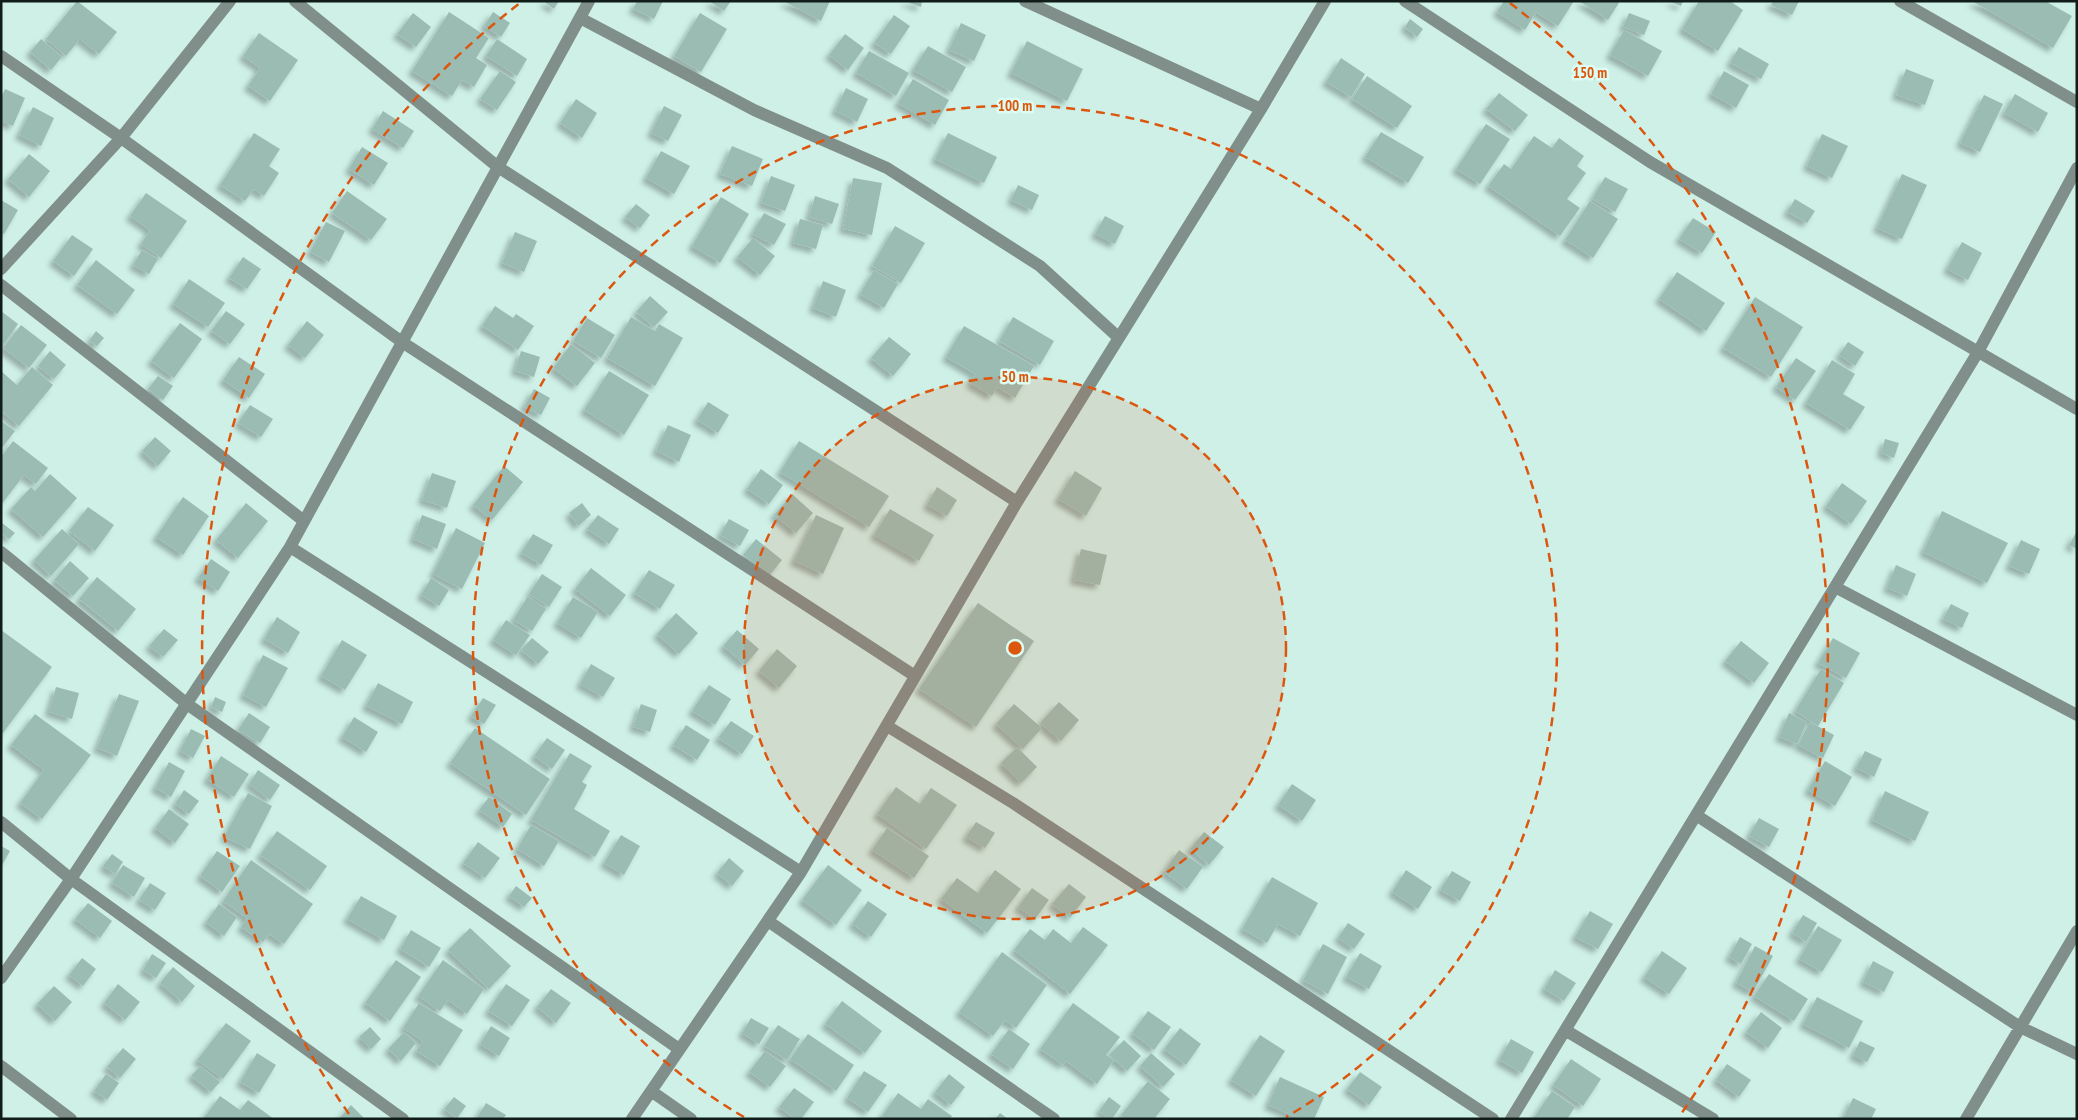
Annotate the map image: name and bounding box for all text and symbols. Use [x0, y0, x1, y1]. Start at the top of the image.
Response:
text: 150 m [1573, 63, 1607, 82]
text: 100 m [998, 96, 1032, 115]
text: 50 m [1001, 367, 1029, 386]
centre of rings [1006, 639, 1024, 657]

